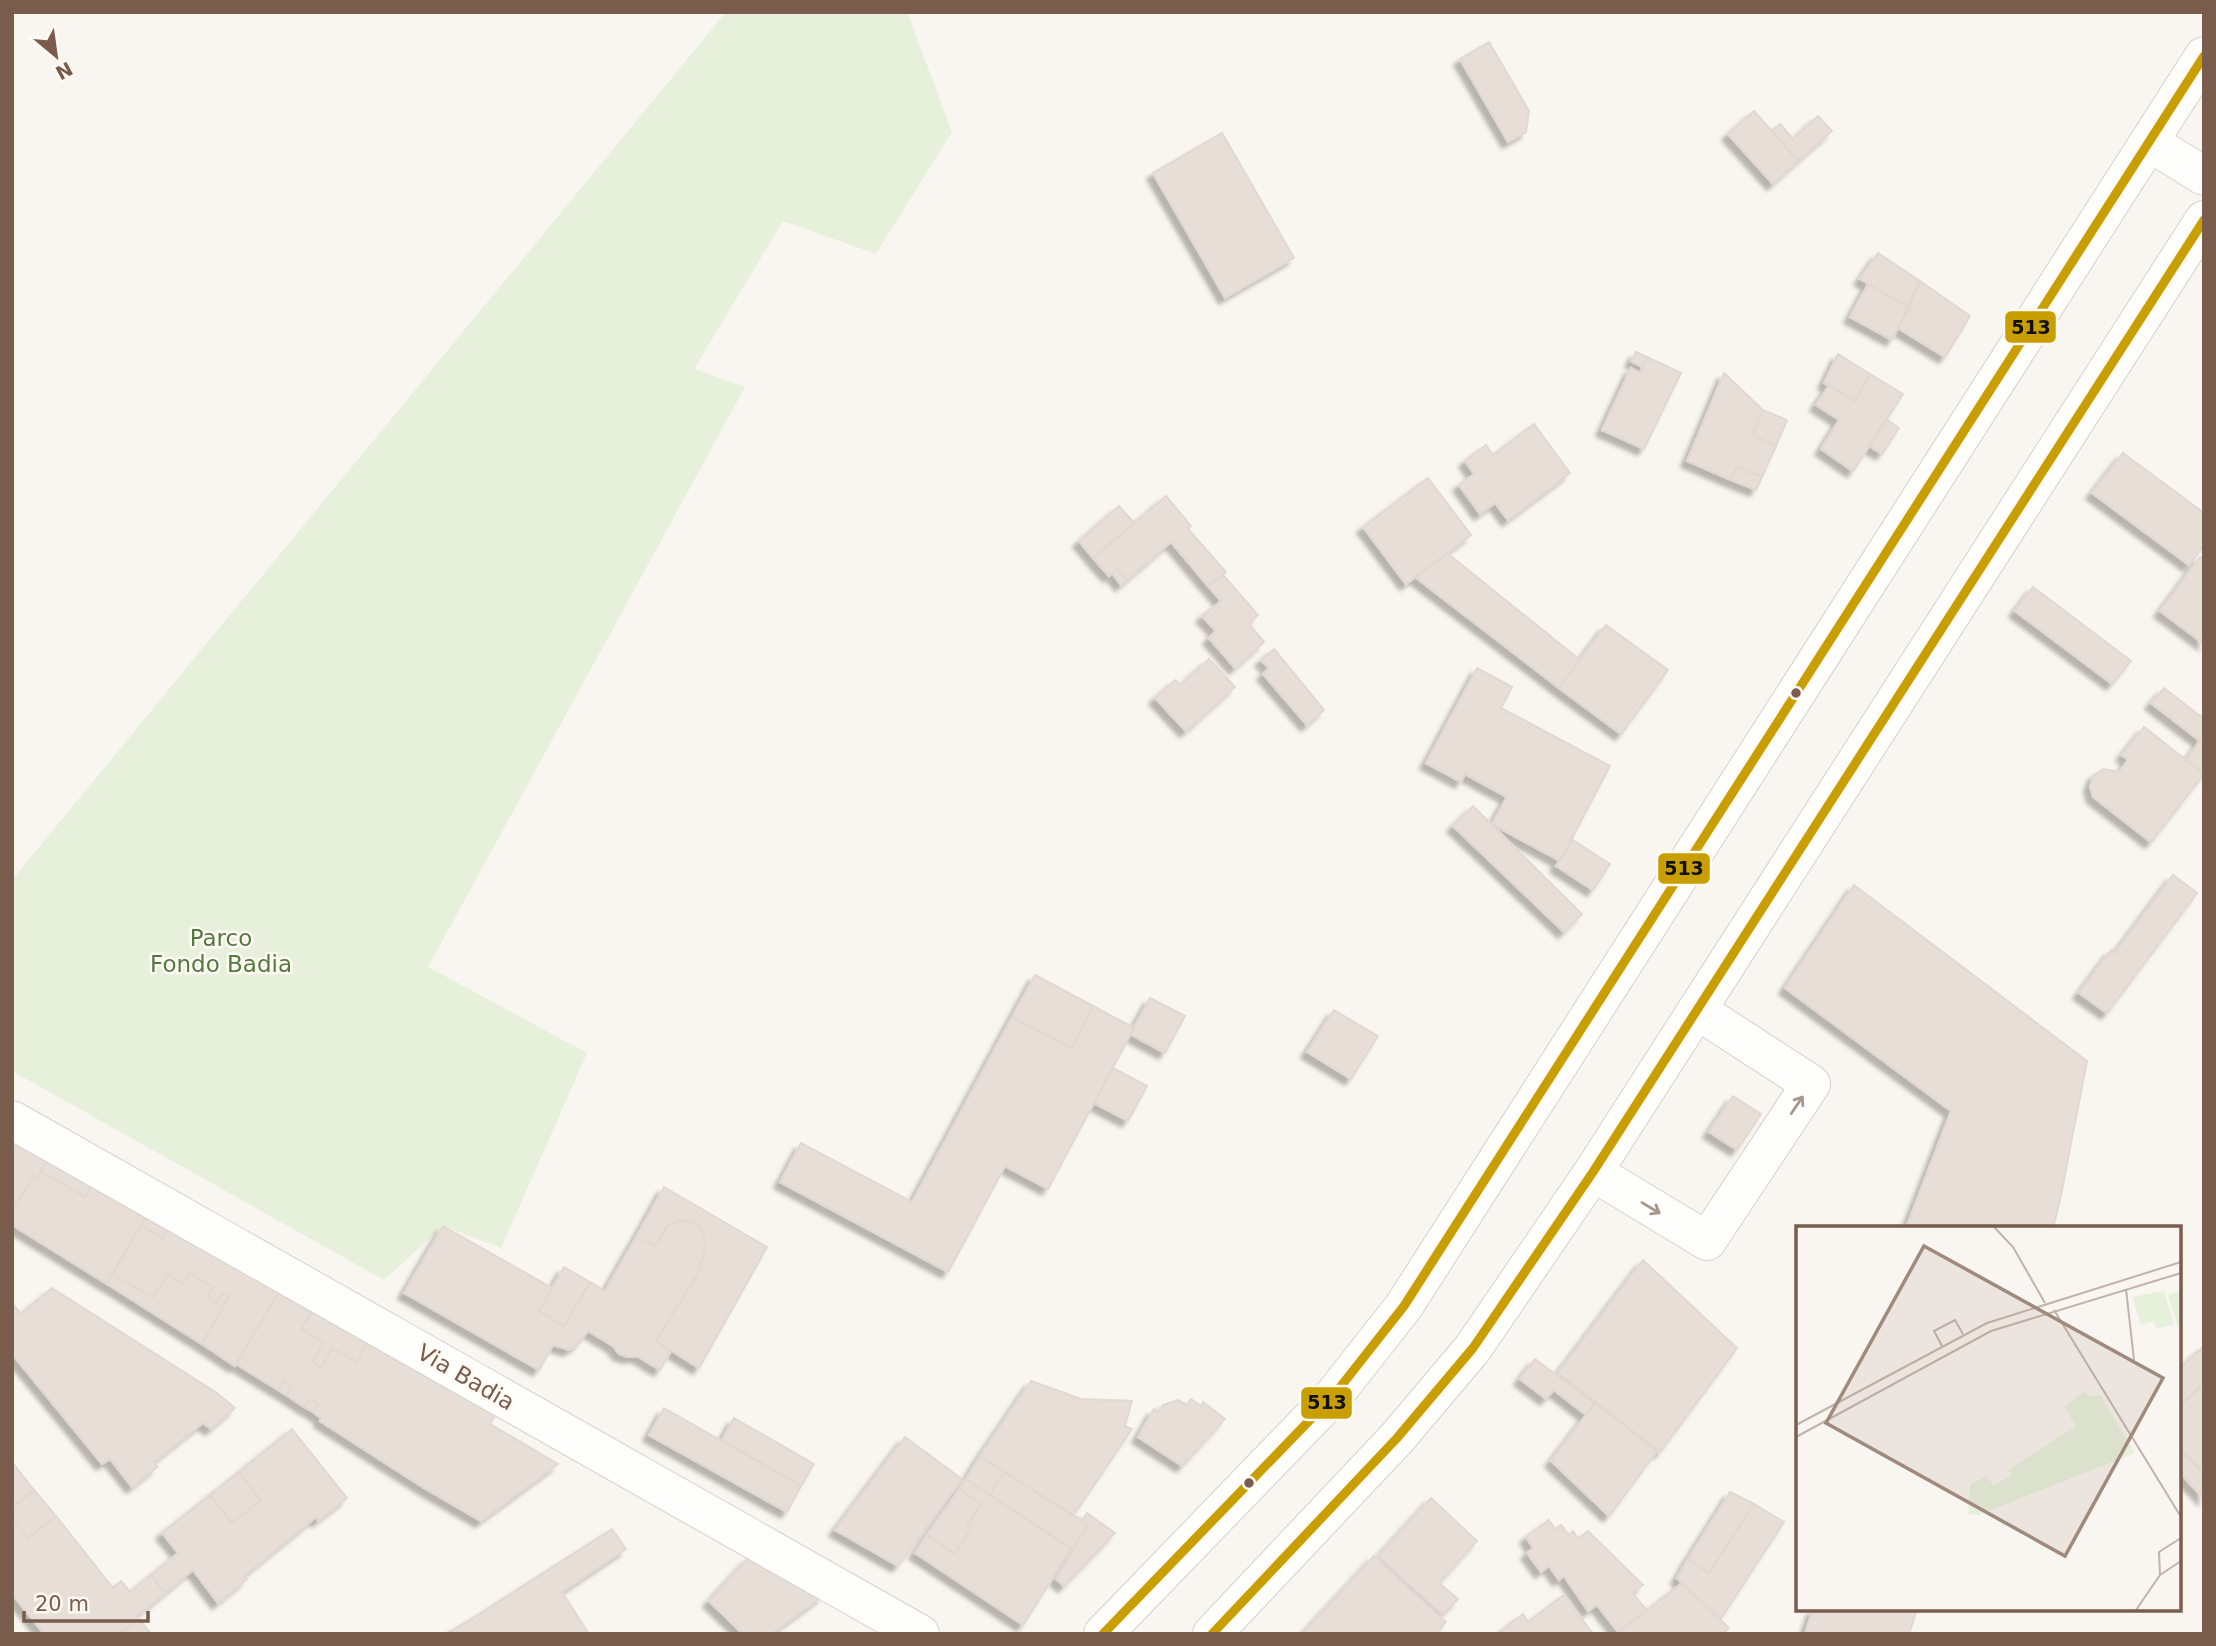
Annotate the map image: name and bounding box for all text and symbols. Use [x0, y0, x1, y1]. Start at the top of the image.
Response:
north arrow [21, 21, 91, 91]
text: N [52, 57, 77, 84]
line badge: 513 [2004, 310, 2057, 344]
text: 513 [2011, 316, 2051, 338]
unlabelled marker [1789, 686, 1803, 700]
line badge: 513 [1657, 852, 1711, 885]
text: 513 [1664, 857, 1704, 879]
park label: Parco Fondo Badia [150, 925, 292, 977]
one-way arrow [1789, 1096, 1804, 1115]
one-way arrow [1641, 1201, 1661, 1215]
inset map [1796, 1226, 2181, 1611]
street label: Via Badia [413, 1339, 519, 1415]
line badge: 513 [1300, 1386, 1353, 1420]
text: 513 [1307, 1391, 1347, 1413]
unlabelled marker [1242, 1476, 1256, 1490]
scale bar [24, 1580, 149, 1624]
text: 20 m [35, 1592, 89, 1616]

